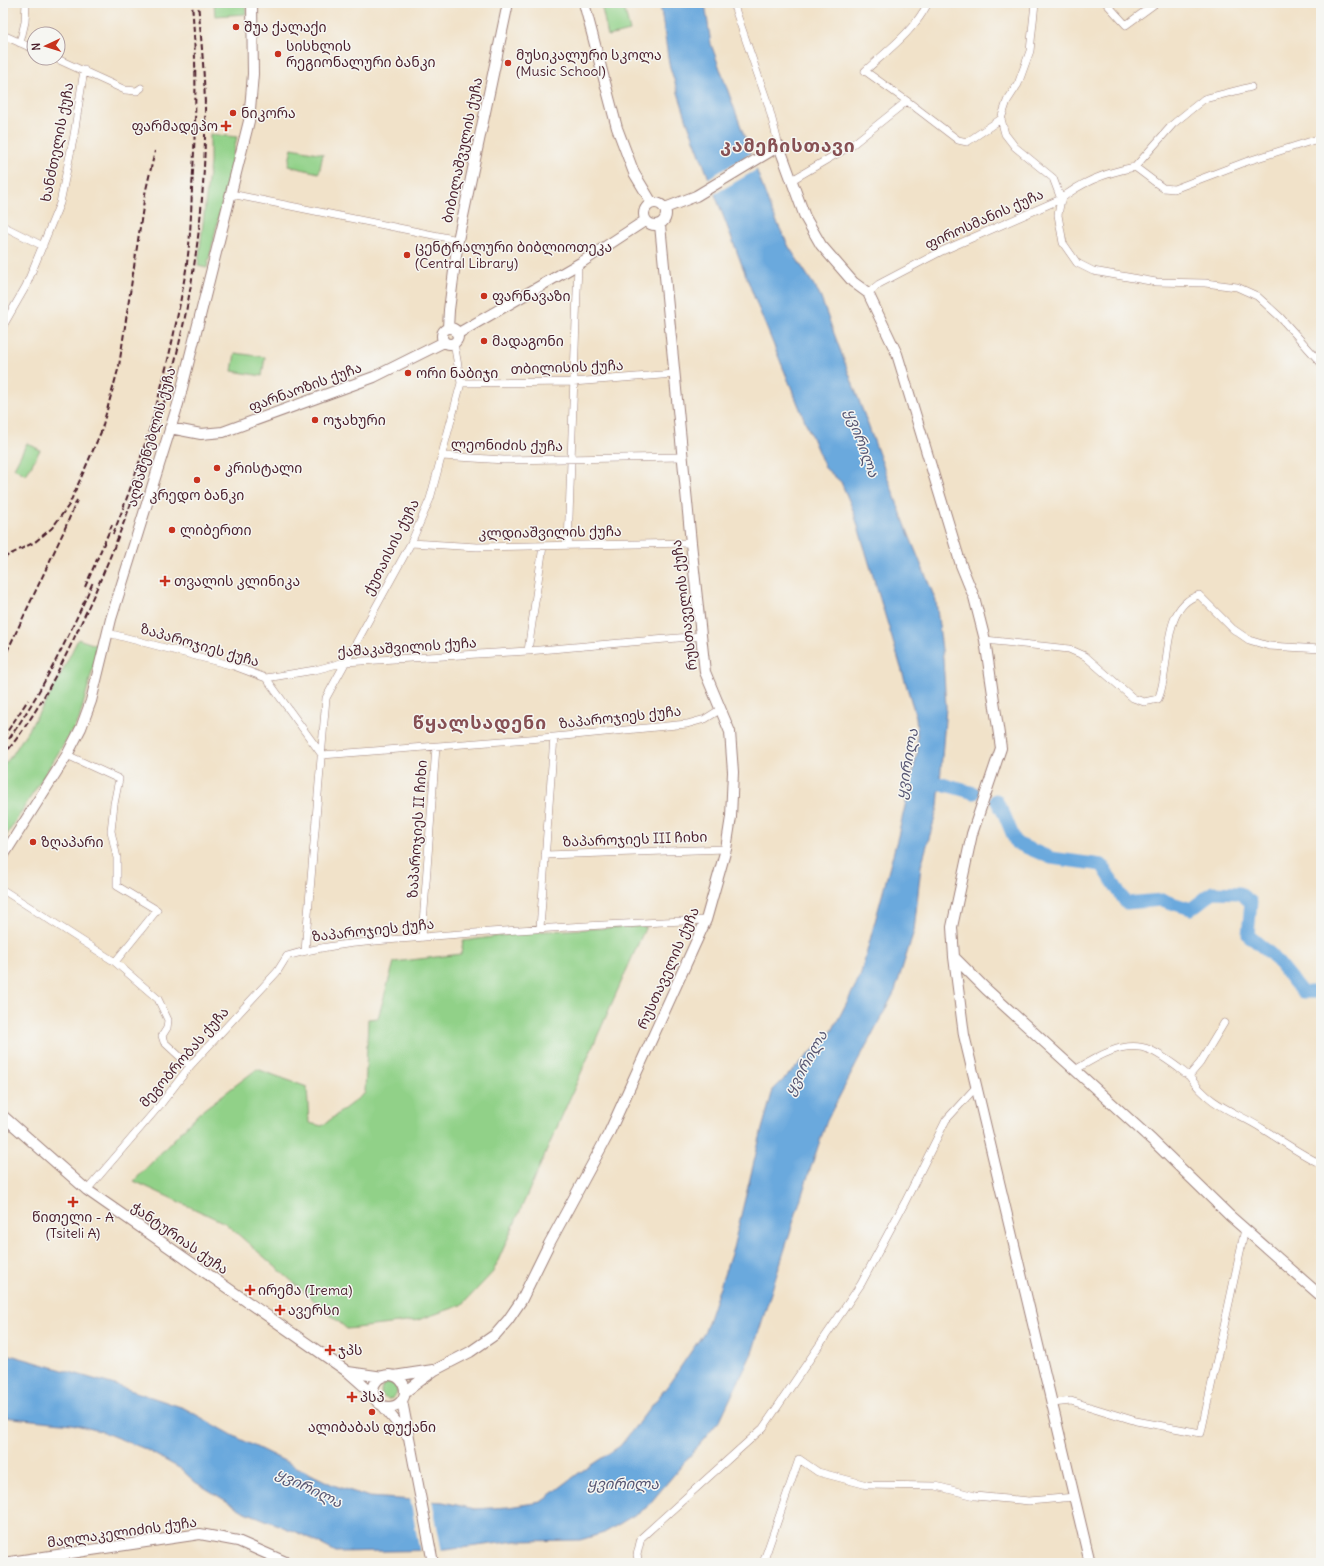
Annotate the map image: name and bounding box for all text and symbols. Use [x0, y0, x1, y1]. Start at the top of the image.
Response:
place label: შუა ქალაქი [244, 18, 327, 36]
marker: შუა ქალაქი [231, 22, 241, 32]
north arrow [26, 26, 66, 66]
place label: სისხლის რეგიონალური ბანკი [286, 37, 436, 71]
text: N [29, 42, 43, 51]
place label: მუსიკალური სკოლა (Music School) [516, 46, 662, 80]
marker: სისხლის რეგიონალური ბანკი [273, 49, 283, 59]
marker: მუსიკალური სკოლა (Music School) [503, 58, 513, 68]
street label: ბიბილაშვულის ქუჩა [438, 75, 486, 225]
street label: ხანძთელის ქუჩა [37, 81, 77, 203]
place label: ნიკორა [241, 104, 296, 122]
marker: ნიკორა [228, 108, 238, 118]
place label: ფარმადეპო [132, 117, 218, 135]
marker: ფარმადეპო [221, 121, 231, 131]
district label: კამეჩისთავი [720, 134, 856, 157]
street label: ფიროსმანის ქუჩა [922, 185, 1046, 253]
place label: ცენტრალური ბიბლიოთეკა (Central Library) [415, 238, 612, 272]
marker: ცენტრალური ბიბლიოთეკა (Central Library) [402, 250, 412, 260]
place label: ფარნავაზი [492, 287, 571, 305]
marker: ფარნავაზი [479, 291, 489, 301]
place label: მადაგონი [492, 332, 564, 350]
marker: მადაგონი [479, 336, 489, 346]
street label: თბილისის ქუჩა [510, 356, 624, 378]
street label: ფარნაოზის ქუჩა [246, 358, 364, 416]
place label: ორი ნაბიჯი [416, 364, 498, 382]
street label: აღმაშენებლის ქუჩა [122, 365, 180, 509]
marker: ორი ნაბიჯი [403, 368, 413, 378]
water label: ყვირილა [841, 406, 884, 480]
place label: ოჯახური [323, 411, 386, 429]
marker: ოჯახური [310, 415, 320, 425]
street label: ლეონიძის ქუჩა [451, 435, 563, 455]
place label: კრისტალი [225, 459, 302, 477]
marker: კრისტალი [212, 463, 222, 473]
marker: კრედო ბანკი [192, 475, 202, 485]
place label: კრედო ბანკი [150, 486, 244, 504]
street label: ქუთაისის ქუჩა [359, 496, 423, 598]
place label: ლიბერთი [180, 521, 251, 539]
street label: კლდიაშვილის ქუჩა [478, 522, 622, 542]
marker: ლიბერთი [167, 525, 177, 535]
street label: რუსთაველის ქუჩა [667, 539, 701, 671]
place label: თვალის კლინიკა [174, 572, 300, 590]
marker: თვალის კლინიკა [159, 575, 171, 587]
street label: ზაპაროჯიეს ქუჩა [138, 619, 262, 671]
street label: ქაშაკაშვილის ქუჩა [337, 633, 477, 661]
street label: ზაპაროჯიეს ქუჩა [558, 702, 682, 732]
district label: წყალსადენი [413, 711, 547, 734]
water label: ყვირილა [891, 726, 922, 801]
street label: ზაპაროჯიეს II ჩიხი [403, 759, 431, 899]
street label: ზაპაროჯიეს III ჩიხი [562, 827, 708, 851]
place label: ზღაპარი [41, 833, 104, 851]
marker: ზღაპარი [28, 837, 38, 847]
street label: რუსთაველის ქუჩა [633, 904, 703, 1032]
street label: ზაპაროჯიეს ქუჩა [311, 915, 435, 945]
street label: მეგობრობას ქუჩა [135, 1003, 233, 1111]
water label: ყვირილა [780, 1026, 832, 1099]
marker: წითელი - A (Tsiteli A) [68, 1197, 78, 1207]
street label: ჭანტურიას ქუჩა [128, 1198, 232, 1278]
place label: წითელი - A (Tsiteli A) [32, 1208, 114, 1242]
place label: ირემა (Irema) [258, 1281, 352, 1299]
marker: ირემა (Irema) [245, 1285, 255, 1295]
place label: ავერსი [288, 1301, 340, 1319]
marker: ავერსი [275, 1305, 285, 1315]
place label: ჯპს [338, 1341, 362, 1359]
marker: ჯპს [325, 1345, 335, 1355]
place label: პსპ [360, 1388, 385, 1406]
marker: პსპ [347, 1392, 357, 1402]
marker: ალიბაბას დუქანი [367, 1407, 377, 1417]
place label: ალიბაბას დუქანი [308, 1418, 436, 1436]
water label: ყვირილა [273, 1463, 346, 1512]
water label: ყვირილა [587, 1474, 659, 1493]
street label: მაღლაკელიძის ქუჩა [46, 1513, 198, 1551]

